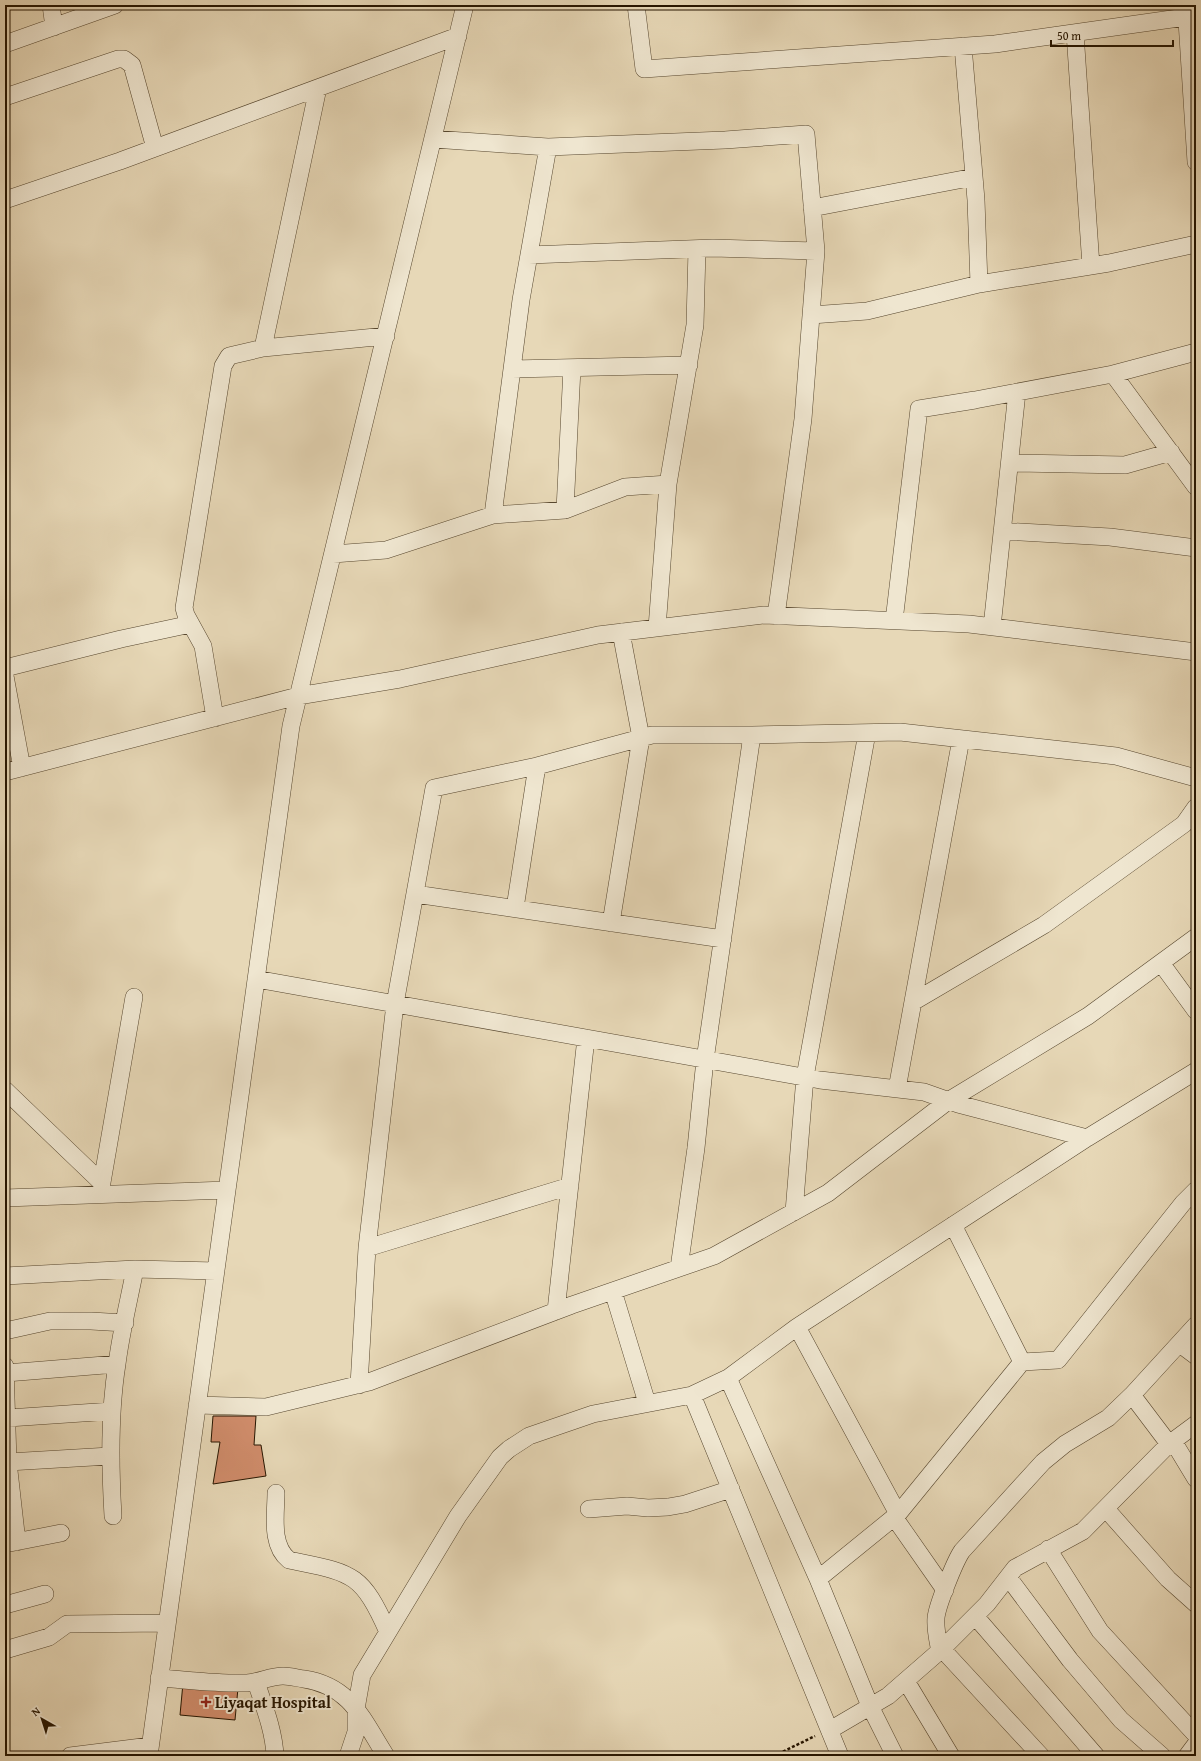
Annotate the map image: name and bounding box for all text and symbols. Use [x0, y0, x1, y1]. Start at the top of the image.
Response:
scale bar [1051, 22, 1173, 48]
text: 50 m [1057, 27, 1081, 44]
place label: Liyaqat Hospital [215, 1690, 331, 1714]
marker: Liyaqat Hospital [200, 1696, 212, 1708]
north arrow [22, 1699, 62, 1739]
text: N [28, 1702, 44, 1720]

